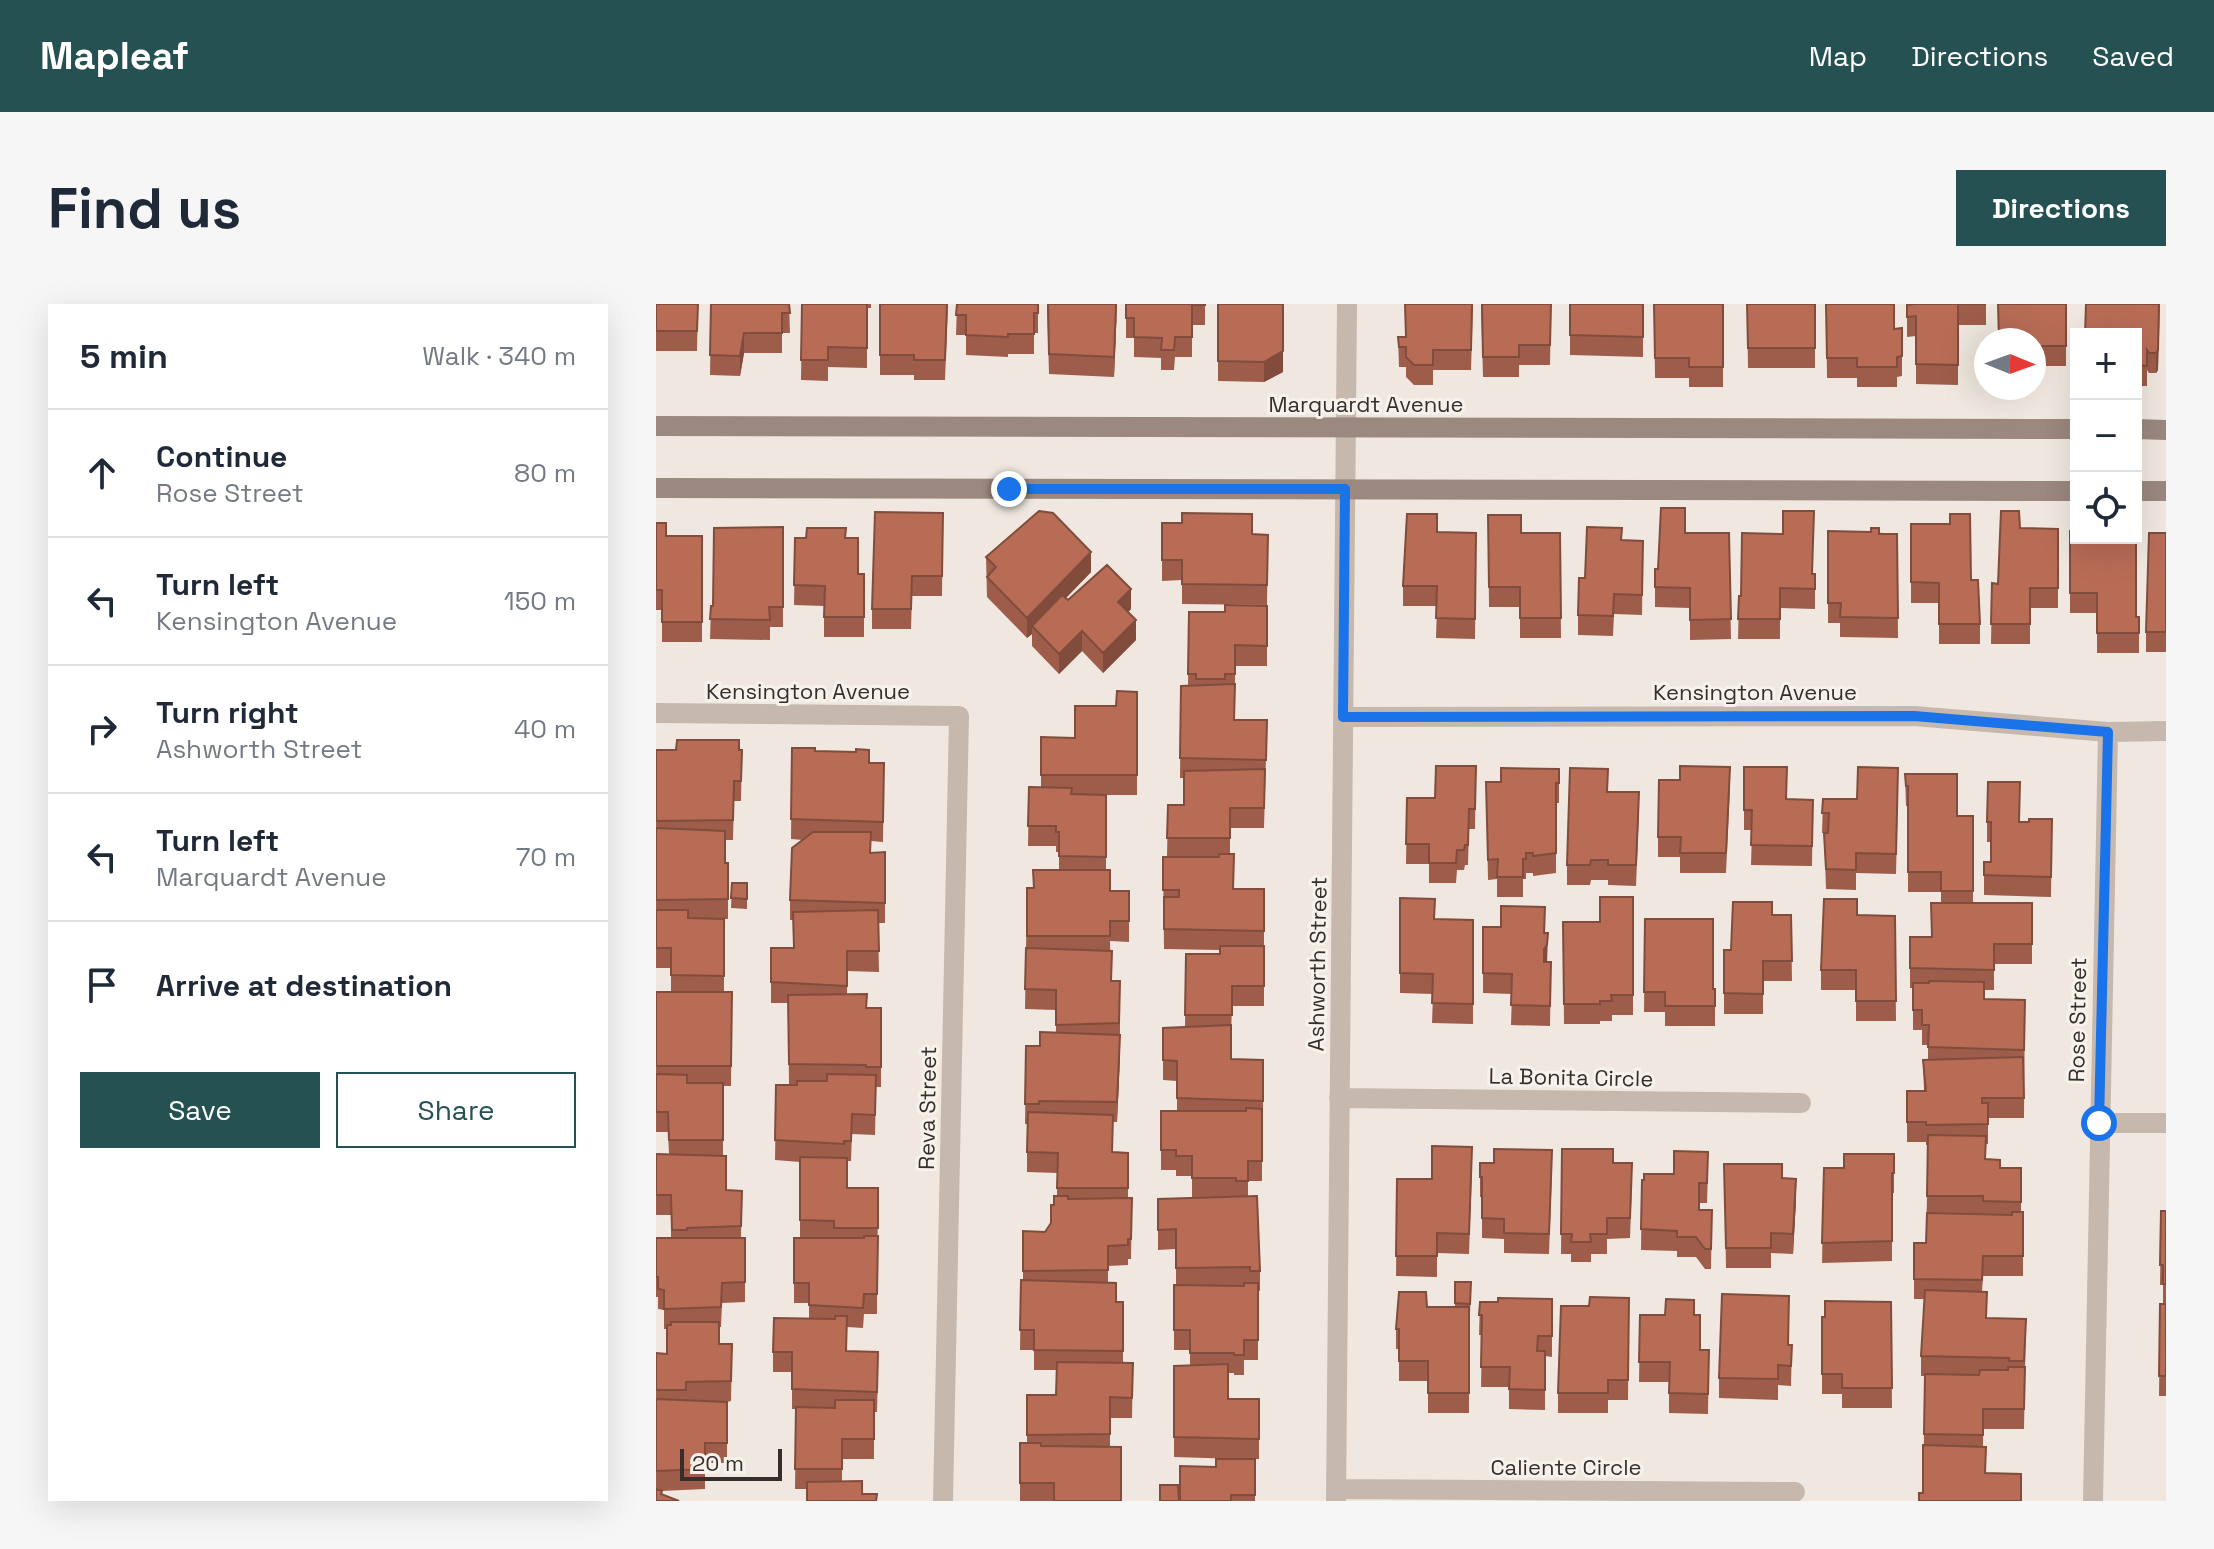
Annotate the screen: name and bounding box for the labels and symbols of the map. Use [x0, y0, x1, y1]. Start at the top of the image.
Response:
north arrow [1974, 328, 2046, 400]
street label: Marquardt Avenue [1268, 390, 1464, 418]
route end [991, 471, 1027, 507]
street label: Kensington Avenue [706, 677, 910, 705]
street label: Kensington Avenue [1653, 678, 1857, 706]
street label: Ashworth Street [1301, 876, 1333, 1052]
street label: Rose Street [2062, 957, 2092, 1083]
street label: Reva Street [912, 1046, 942, 1170]
street label: La Bonita Circle [1488, 1062, 1654, 1092]
route start [2081, 1105, 2117, 1141]
scale bar [680, 1445, 782, 1481]
street label: Caliente Circle [1490, 1453, 1642, 1481]

